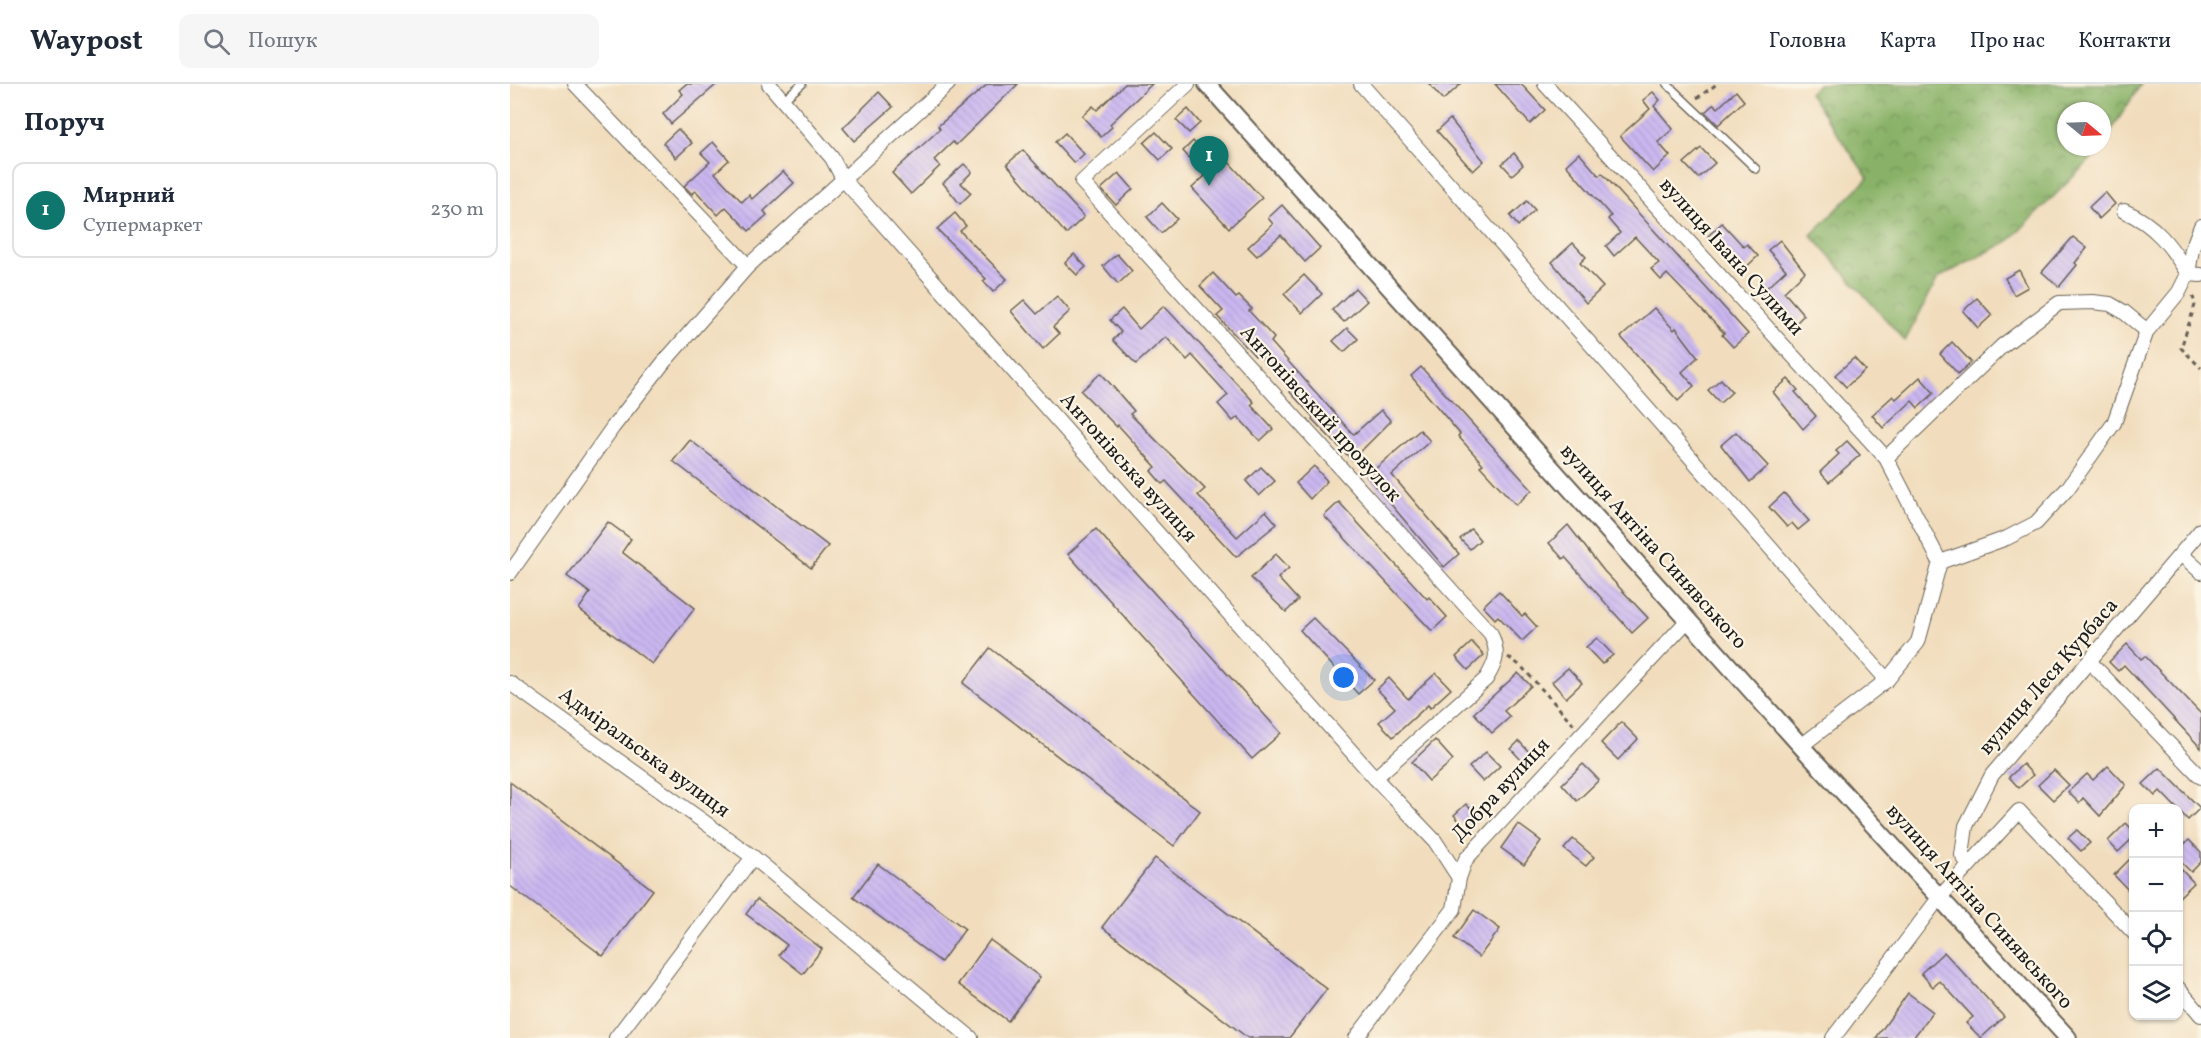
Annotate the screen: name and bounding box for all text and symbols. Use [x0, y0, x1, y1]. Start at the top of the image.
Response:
search box [179, 14, 599, 68]
text: Waypost [30, 22, 143, 61]
icon: search [200, 25, 233, 58]
text: Пошук [248, 26, 317, 57]
text: Головна [1769, 27, 1847, 56]
text: Карта [1880, 27, 1937, 56]
text: Про нас [1970, 27, 2045, 56]
text: Контакти [2078, 27, 2171, 56]
north arrow [2057, 102, 2111, 156]
text: Поруч [24, 105, 105, 141]
pin: 1 [1190, 136, 1228, 186]
street label: вулиця Івана Сулими [1652, 172, 1810, 343]
text: Мирний [83, 181, 175, 212]
text: 1 [41, 196, 50, 224]
text: 230 m [430, 196, 484, 224]
text: Супермаркет [83, 212, 203, 240]
street label: Антонівський провулок [1233, 319, 1407, 509]
street label: Антонівська вулиця [1053, 387, 1203, 549]
street label: вулиця Антіна Синявського [1553, 438, 1753, 656]
street label: вулиця Леся Курбаса [1973, 592, 2125, 762]
your location [1329, 663, 1358, 692]
street label: Адміральська вулиця [552, 681, 736, 825]
street label: Добра вулиця [1445, 731, 1557, 849]
street label: вулиця Антіна Синявського [1879, 798, 2079, 1016]
map controls [2129, 804, 2183, 1020]
button: + [2129, 804, 2183, 858]
button: − [2129, 858, 2183, 912]
button: locate [2129, 912, 2183, 966]
button: layers [2129, 966, 2183, 1020]

